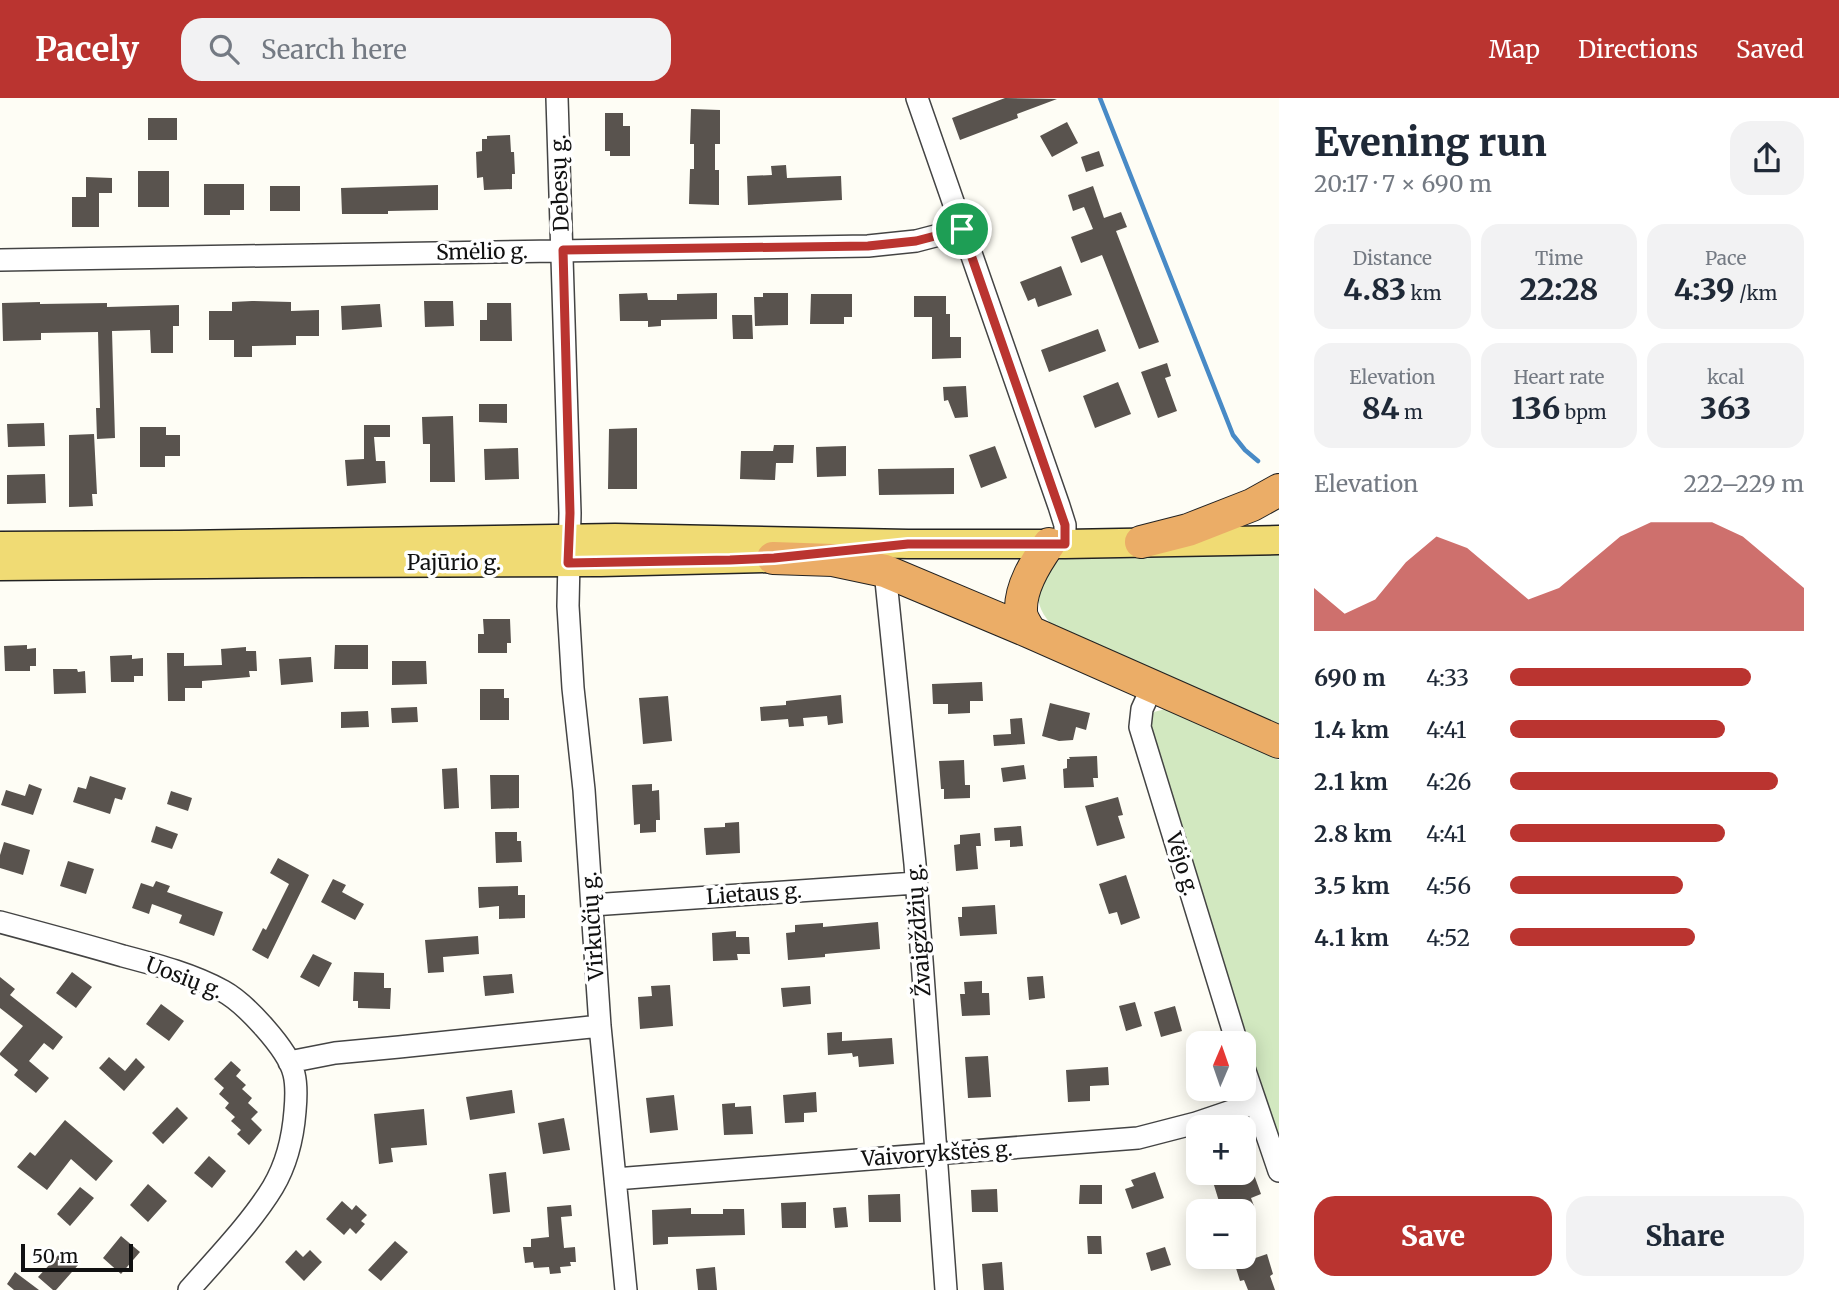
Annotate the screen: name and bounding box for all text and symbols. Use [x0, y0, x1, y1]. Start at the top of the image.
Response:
search box [181, 18, 671, 81]
text: Pacely [35, 29, 139, 70]
icon: search [205, 30, 243, 68]
text: Search here [261, 33, 407, 66]
text: Map [1489, 34, 1540, 65]
text: Directions [1578, 34, 1698, 65]
text: Saved [1736, 34, 1804, 65]
text: Evening run [1314, 119, 1547, 166]
button: share [1730, 121, 1804, 195]
street label: Debesų g. [544, 134, 575, 232]
text: 20:17 · 7 × 690 m [1314, 169, 1492, 198]
pin [932, 199, 992, 259]
icon: arrive [943, 210, 981, 248]
street label: Smėlio g. [436, 237, 528, 266]
text: Distance [1353, 246, 1432, 270]
text: Time [1535, 246, 1583, 270]
text: Pace [1705, 246, 1746, 270]
text: 4.83 [1343, 270, 1406, 308]
text: 22:28 [1520, 270, 1598, 308]
text: 4:39 [1674, 270, 1735, 308]
text: km [1406, 281, 1442, 305]
text: /km [1735, 281, 1777, 305]
text: Elevation [1349, 365, 1435, 389]
text: Heart rate [1514, 365, 1604, 389]
text: kcal [1707, 365, 1744, 389]
text: 84 [1362, 389, 1400, 427]
text: 136 [1511, 389, 1560, 427]
text: 363 [1700, 389, 1751, 427]
text: m [1400, 400, 1423, 424]
text: bpm [1560, 400, 1607, 424]
text: Elevation [1314, 469, 1418, 498]
text: 222–229 m [1683, 469, 1804, 498]
street label: Pajūrio g. [407, 549, 501, 576]
text: 690 m [1314, 663, 1386, 692]
text: 4:33 [1426, 663, 1469, 692]
text: 1.4 km [1314, 715, 1389, 744]
text: 4:41 [1426, 715, 1466, 744]
text: 2.1 km [1314, 767, 1388, 796]
text: 4:26 [1426, 767, 1471, 796]
text: 2.8 km [1314, 819, 1392, 848]
text: 4:41 [1426, 819, 1466, 848]
street label: Vėjo g. [1160, 828, 1205, 899]
street label: Žvaigždžių g. [900, 863, 937, 997]
street label: Virkučių g. [575, 871, 610, 982]
text: 3.5 km [1314, 871, 1390, 900]
text: 4:56 [1426, 871, 1471, 900]
street label: Lietaus g. [705, 877, 803, 910]
text: 4.1 km [1314, 923, 1389, 952]
text: 4:52 [1426, 923, 1470, 952]
street label: Uosių g. [142, 951, 226, 1004]
north arrow [1186, 1031, 1256, 1101]
map controls [1186, 1031, 1256, 1269]
button: + [1186, 1115, 1256, 1185]
street label: Vaivorykštės g. [859, 1135, 1014, 1172]
button: Save [1314, 1196, 1552, 1276]
button: Share [1566, 1196, 1804, 1276]
button: − [1186, 1199, 1256, 1269]
scale bar [21, 1241, 133, 1273]
text: 50 m [32, 1244, 78, 1268]

